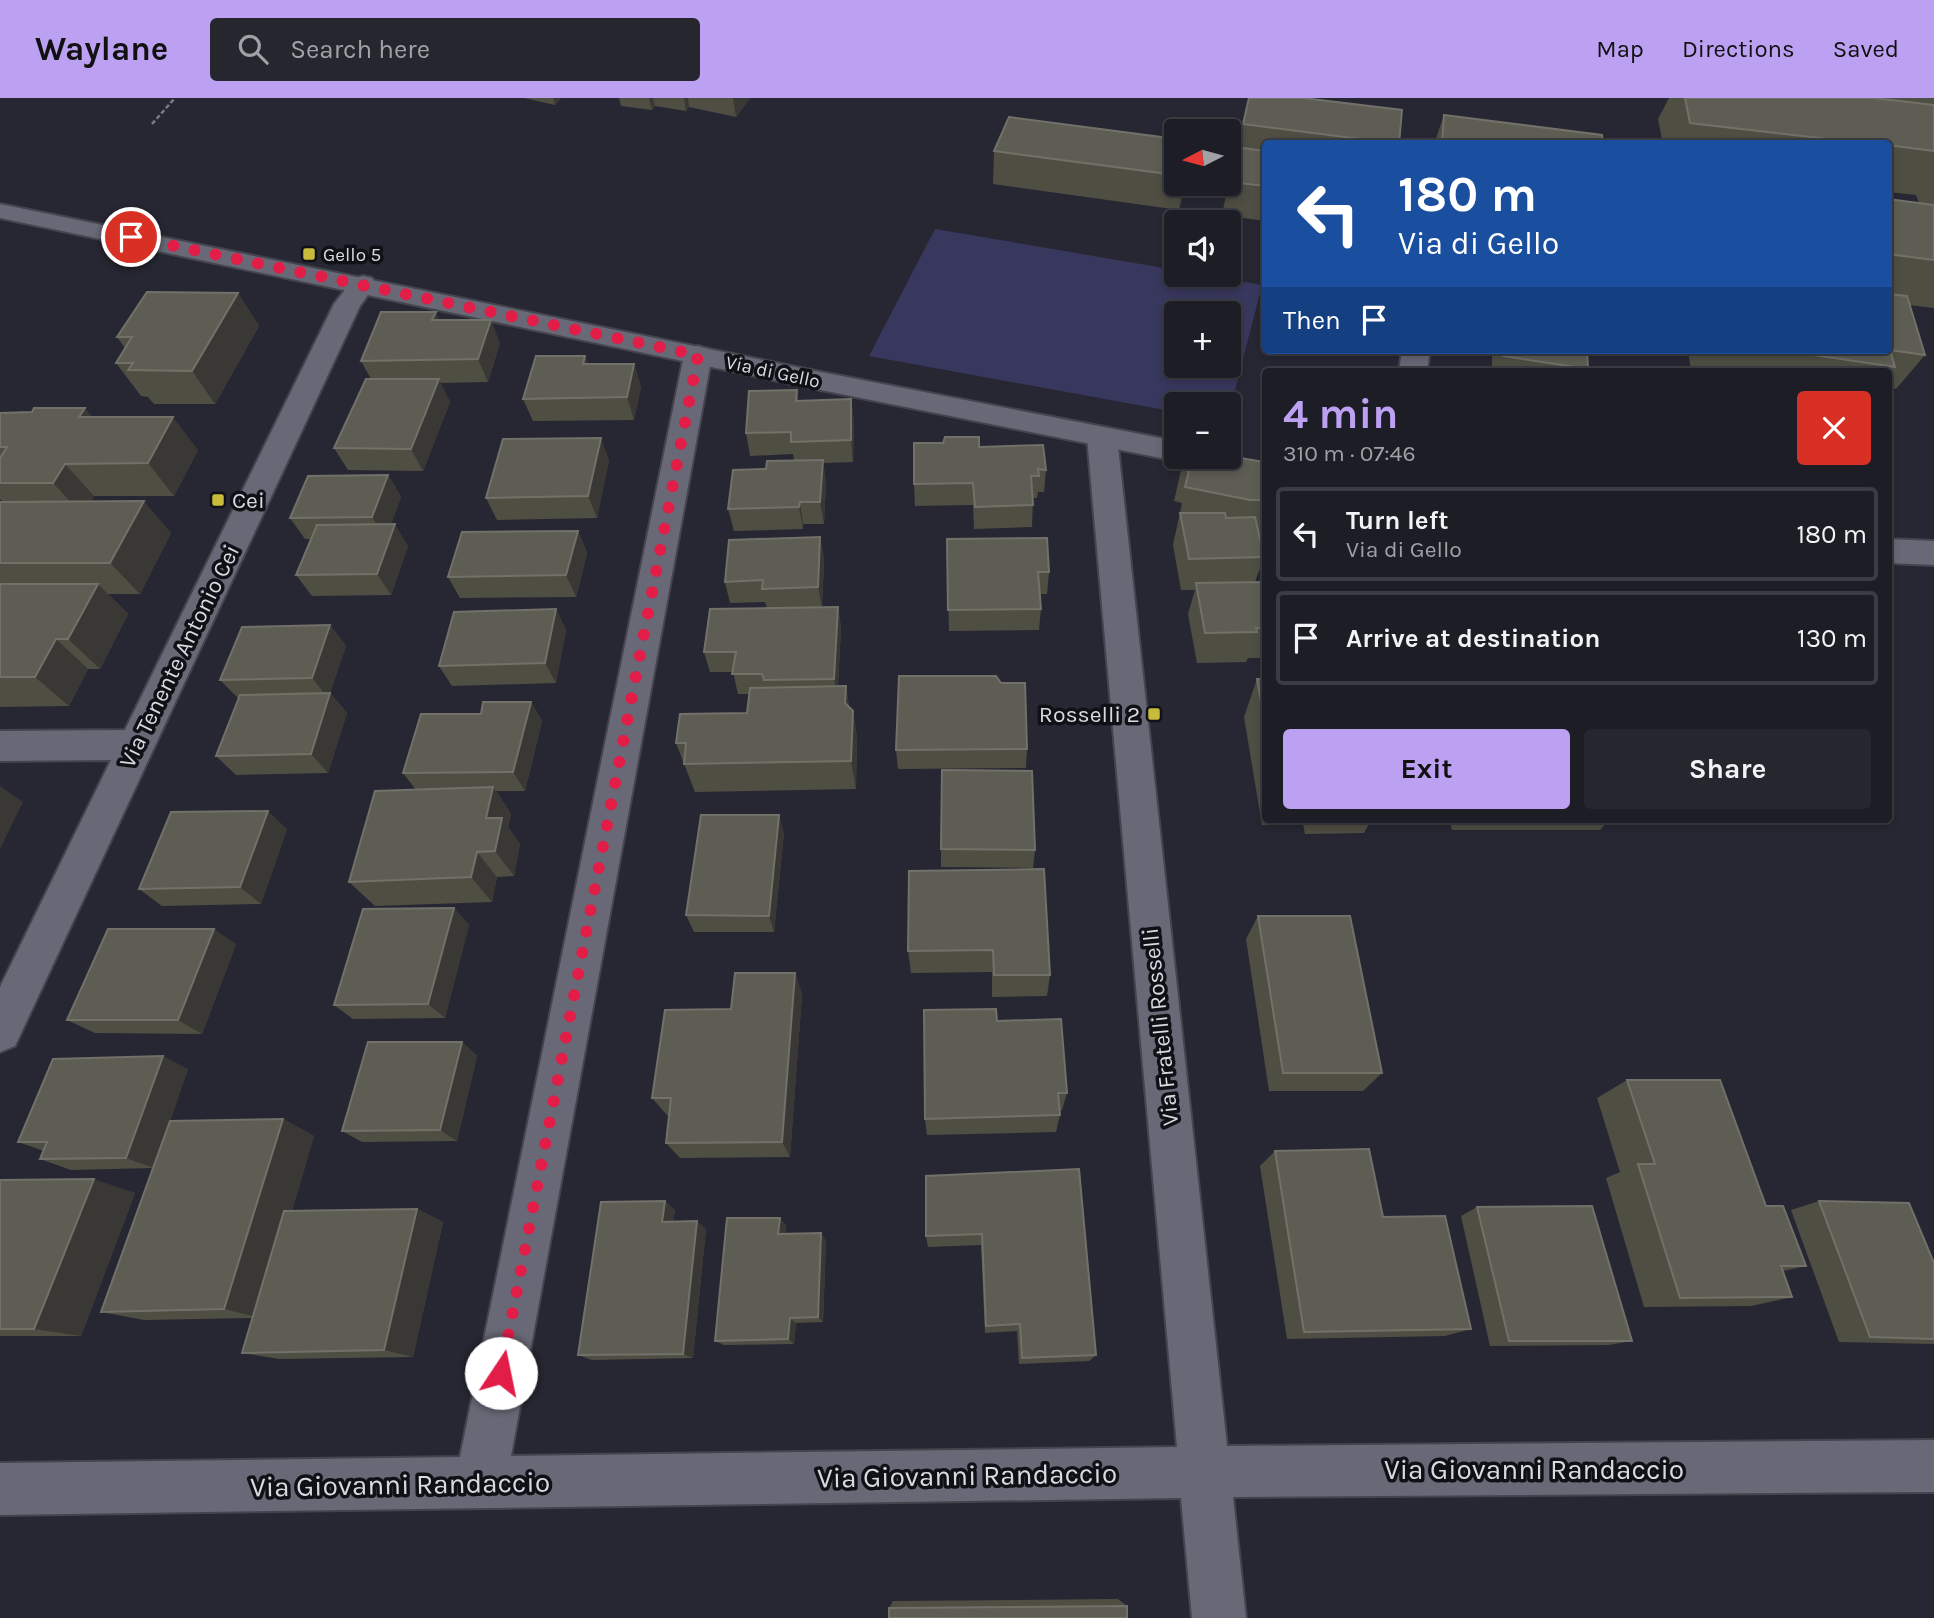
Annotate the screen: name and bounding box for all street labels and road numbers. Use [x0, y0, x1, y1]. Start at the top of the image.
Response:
street label: Via di Gello [724, 351, 822, 393]
street label: Via Tenente Antonio Cei [114, 540, 245, 772]
street label: Via Fratelli Rosselli [1137, 927, 1184, 1127]
street label: Via Giovanni Randaccio [1384, 1453, 1684, 1486]
street label: Via Giovanni Randaccio [817, 1456, 1117, 1495]
street label: Via Giovanni Randaccio [250, 1465, 550, 1504]

